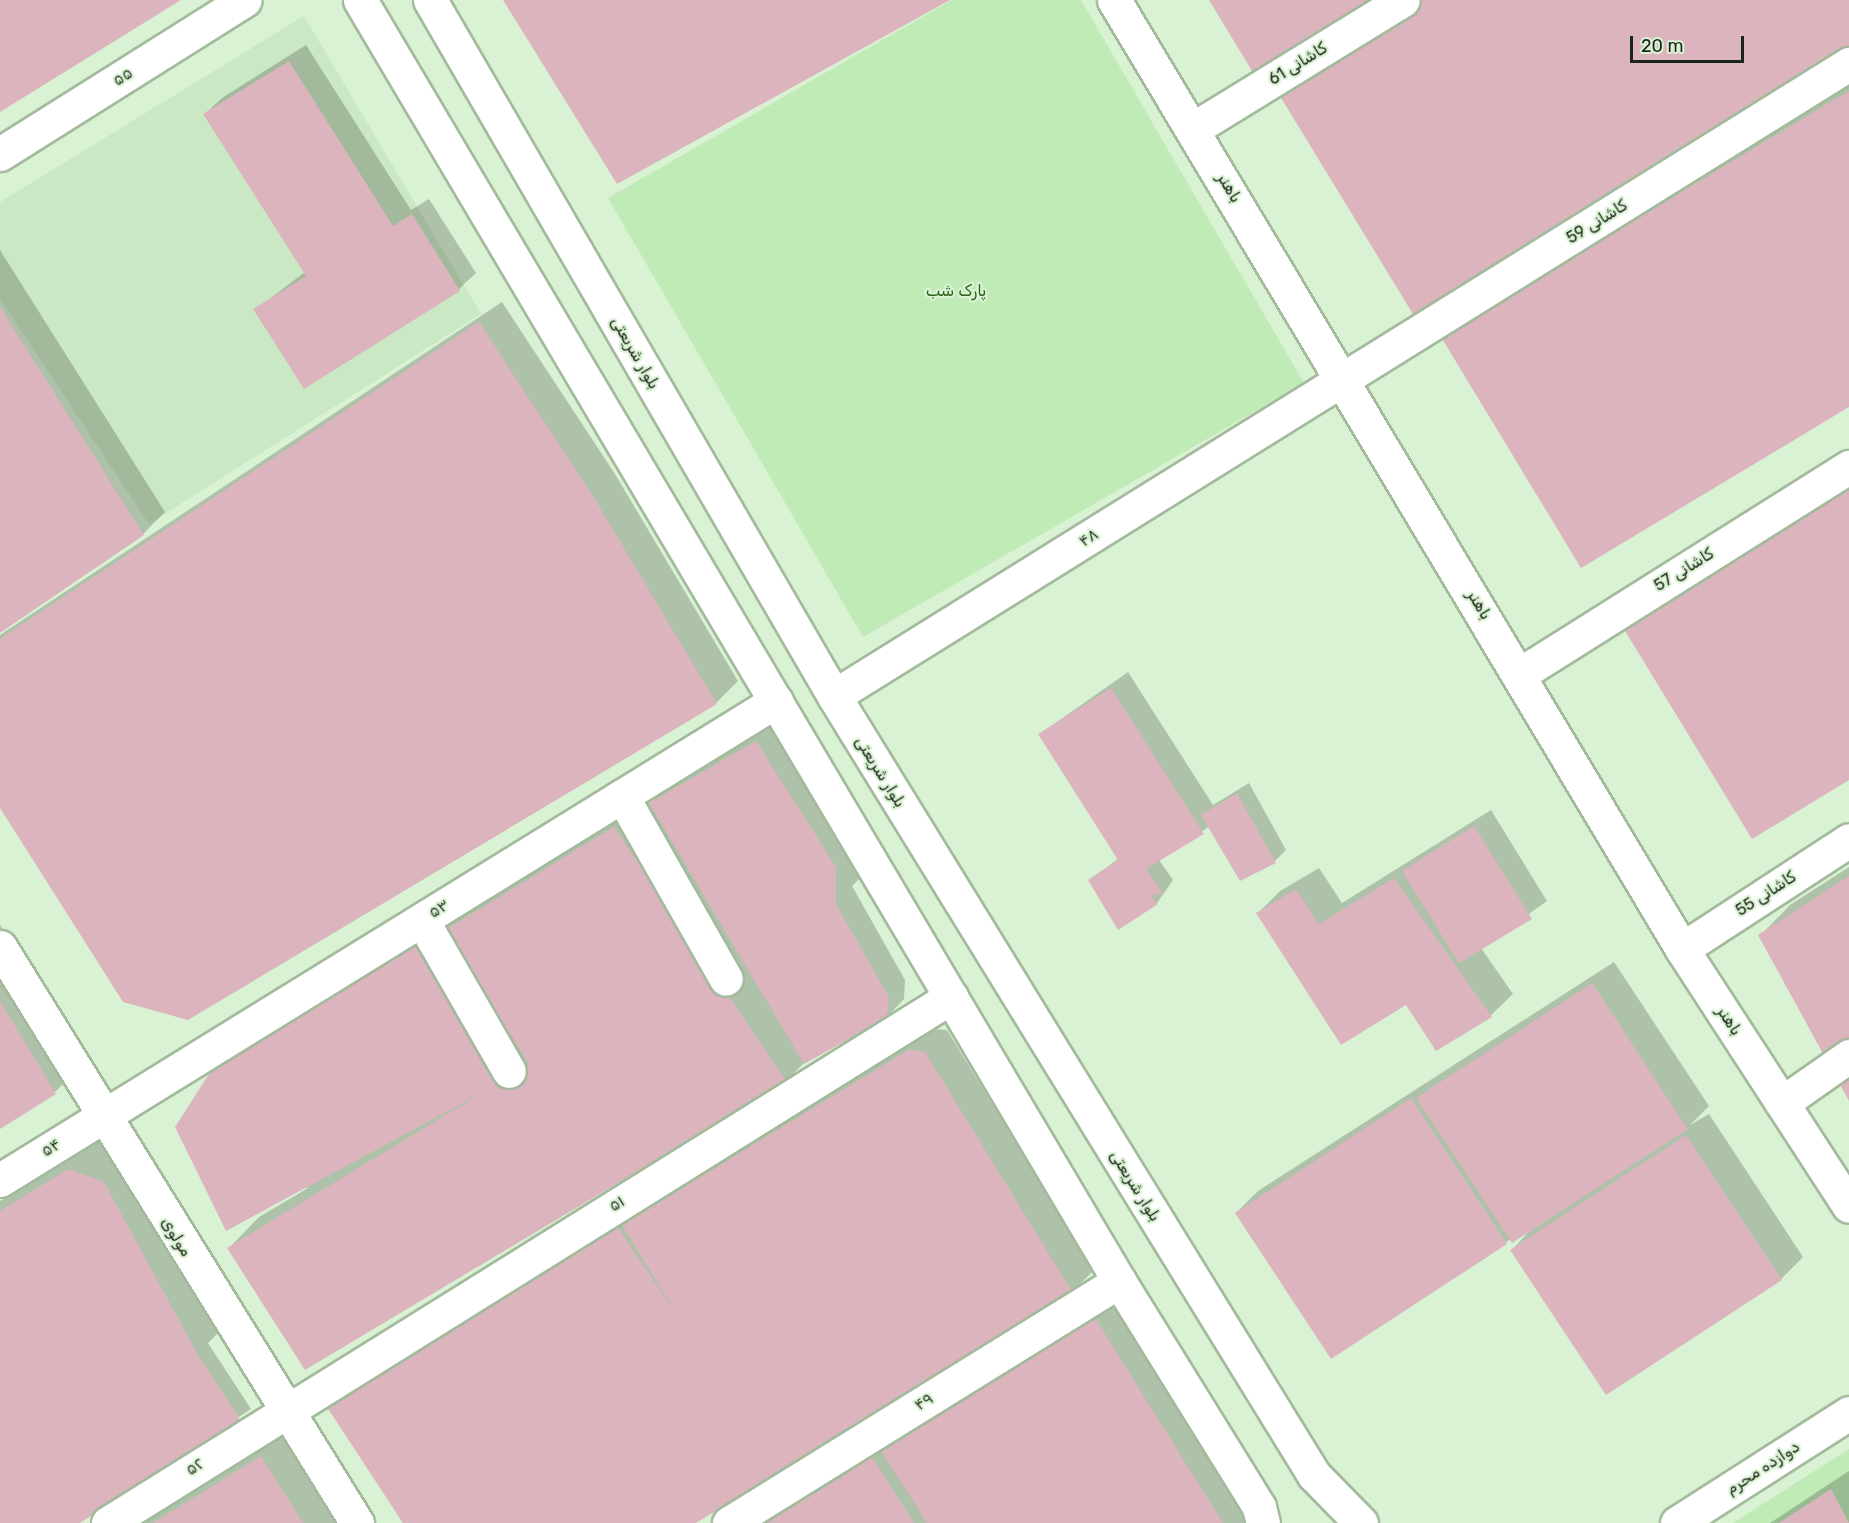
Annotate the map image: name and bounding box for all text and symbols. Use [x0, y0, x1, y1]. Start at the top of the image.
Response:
scale bar [1633, 24, 1747, 62]
text: 20 m [1641, 35, 1683, 57]
street label: کاشانی 61 [1265, 39, 1331, 89]
street label: ۵۵ [109, 64, 137, 90]
street label: باهنر [1213, 170, 1245, 206]
street label: کاشانی 59 [1563, 196, 1631, 248]
park label: پارک شب [926, 281, 986, 301]
street label: بلوار شریعتی [607, 313, 663, 393]
street label: ۴۸ [1076, 525, 1102, 551]
street label: کاشانی 57 [1651, 544, 1717, 596]
street label: باهنر [1463, 587, 1495, 623]
street label: بلوار شریعتی [851, 733, 909, 811]
street label: کاشانی 55 [1732, 867, 1800, 921]
street label: ۵۳ [425, 895, 453, 923]
street label: باهنر [1712, 1003, 1746, 1039]
street label: ۵۴ [38, 1135, 64, 1161]
street label: بلوار شریعتی [1106, 1147, 1164, 1225]
street label: ۵۱ [606, 1192, 628, 1216]
street label: مولوی [157, 1214, 195, 1260]
street label: ۴۹ [911, 1389, 937, 1415]
street label: دوازده محرم [1723, 1437, 1803, 1499]
street label: ۵۲ [182, 1454, 208, 1480]

